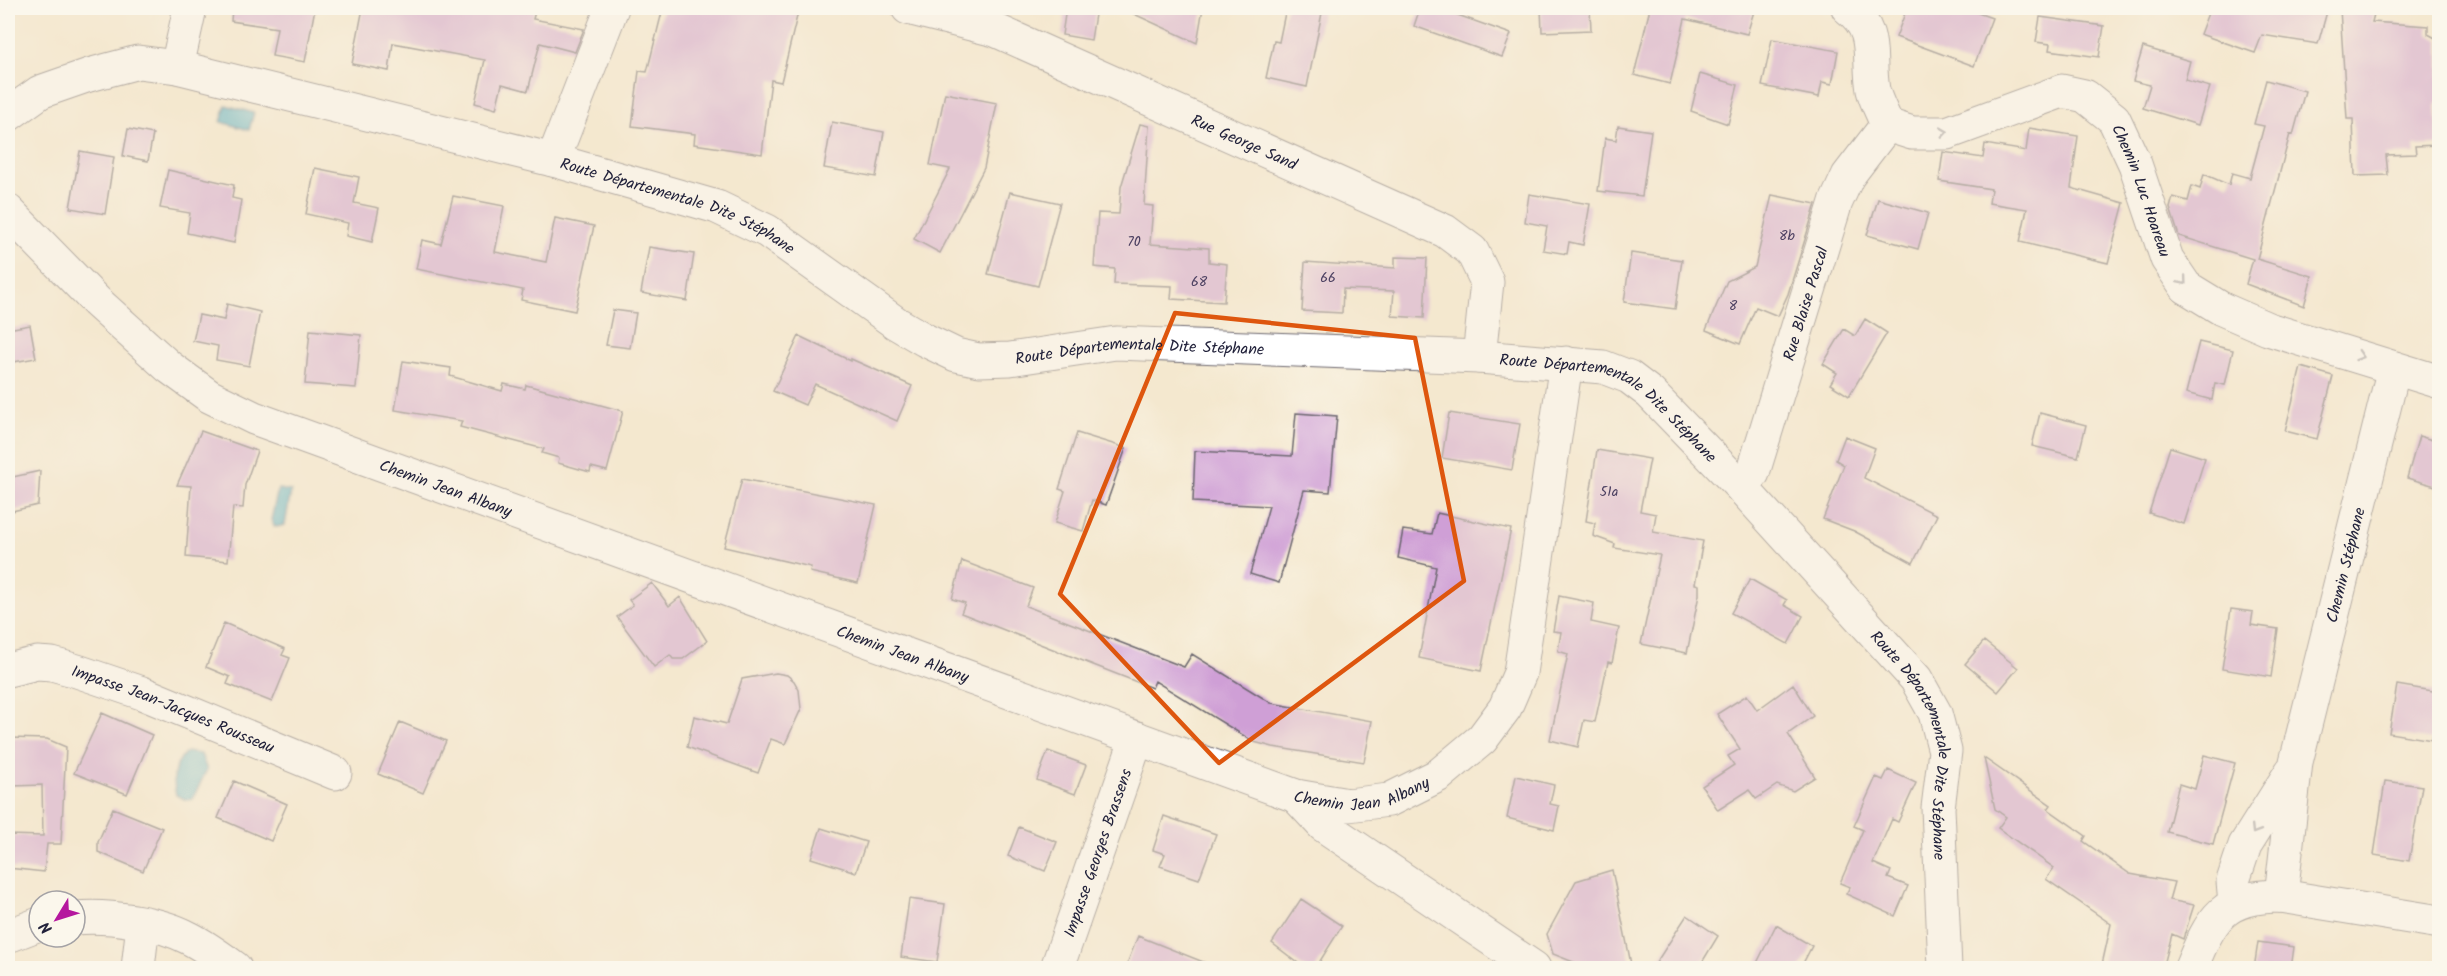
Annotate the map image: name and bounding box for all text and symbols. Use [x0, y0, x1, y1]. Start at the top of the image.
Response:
street label: Rue George Sand [1187, 108, 1302, 178]
street label: Chemin Luc Hoareau [2104, 120, 2177, 261]
one-way arrow [1939, 126, 1949, 138]
street label: Route Départementale Dite Stéphane [557, 152, 800, 261]
house number: 8b [1779, 225, 1796, 247]
house number: 70 [1127, 231, 1141, 253]
street label: Rue Blaise Pascal [1777, 244, 1836, 364]
house number: 66 [1320, 267, 1336, 289]
house number: 68 [1191, 271, 1208, 293]
one-way arrow [2176, 274, 2187, 285]
house number: 8 [1729, 295, 1738, 317]
street label: Route Départementale Dite Stéphane [1013, 331, 1265, 372]
street label: Route Départementale Dite Stéphane [1498, 348, 1722, 469]
one-way arrow [2354, 349, 2365, 362]
street label: Chemin Jean Albany [376, 453, 516, 525]
house number: 51a [1600, 481, 1618, 503]
street label: Chemin Stéphane [2320, 505, 2373, 626]
street label: Chemin Jean Albany [832, 619, 973, 691]
street label: Route Départementale Dite Stéphane [1863, 625, 1956, 861]
street label: Impasse Jean-Jacques Rousseau [68, 659, 278, 761]
street label: Impasse Georges Brassens [1058, 765, 1139, 941]
street label: Chemin Jean Albany [1292, 770, 1435, 819]
one-way arrow [2250, 824, 2262, 834]
north arrow [27, 889, 87, 949]
text: N [33, 916, 59, 939]

